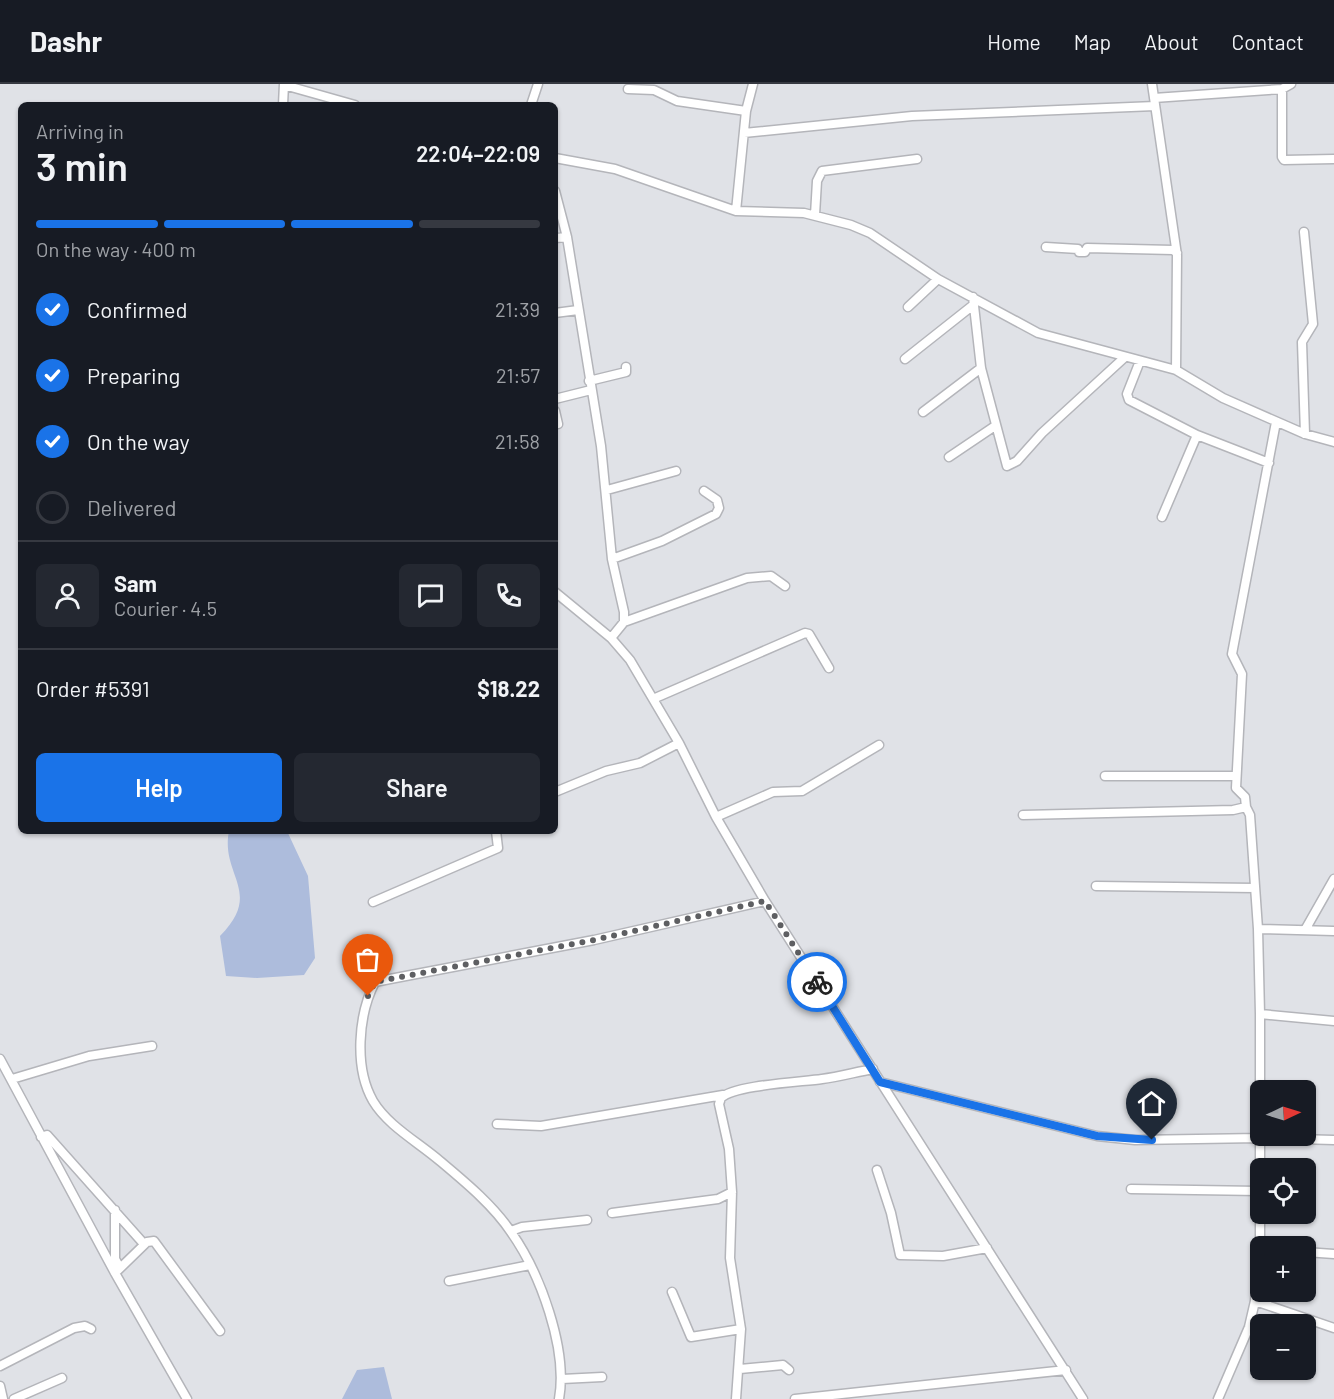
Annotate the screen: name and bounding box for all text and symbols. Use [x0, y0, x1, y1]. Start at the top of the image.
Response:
text: Dashr [30, 24, 102, 58]
text: Home [987, 29, 1041, 54]
text: Map [1074, 29, 1111, 54]
text: About [1144, 29, 1199, 54]
text: Contact [1232, 29, 1304, 54]
text: Arriving in [36, 119, 124, 143]
text: 22:04–22:09 [416, 140, 540, 166]
text: 3 min [36, 142, 128, 189]
text: On the way · 400 m [36, 237, 196, 261]
icon: check [36, 293, 69, 326]
text: Confirmed [87, 296, 187, 322]
text: 21:39 [495, 297, 540, 321]
icon: check [36, 359, 69, 392]
text: Preparing [87, 362, 180, 388]
text: 21:57 [496, 363, 540, 387]
icon: check [36, 425, 69, 458]
text: On the way [87, 428, 190, 454]
text: 21:58 [495, 429, 540, 453]
text: Delivered [87, 494, 176, 520]
button: person [36, 564, 99, 627]
button: chat [399, 564, 462, 627]
button: phone [477, 564, 540, 627]
text: Sam [114, 570, 157, 596]
text: Courier · 4.5 [114, 596, 217, 620]
text: Order #5391 [36, 675, 150, 701]
text: $18.22 [477, 675, 540, 701]
button: Help [36, 753, 282, 822]
button: Share [294, 753, 540, 822]
pin [342, 934, 393, 996]
icon: bag [351, 943, 384, 976]
courier [787, 952, 847, 1012]
icon: bike [801, 966, 834, 999]
pin [1126, 1078, 1177, 1140]
north arrow [1250, 1080, 1316, 1146]
map controls [1250, 1080, 1316, 1380]
icon: home [1135, 1087, 1168, 1120]
button: locate [1250, 1158, 1316, 1224]
button: + [1250, 1236, 1316, 1302]
button: − [1250, 1314, 1316, 1380]

